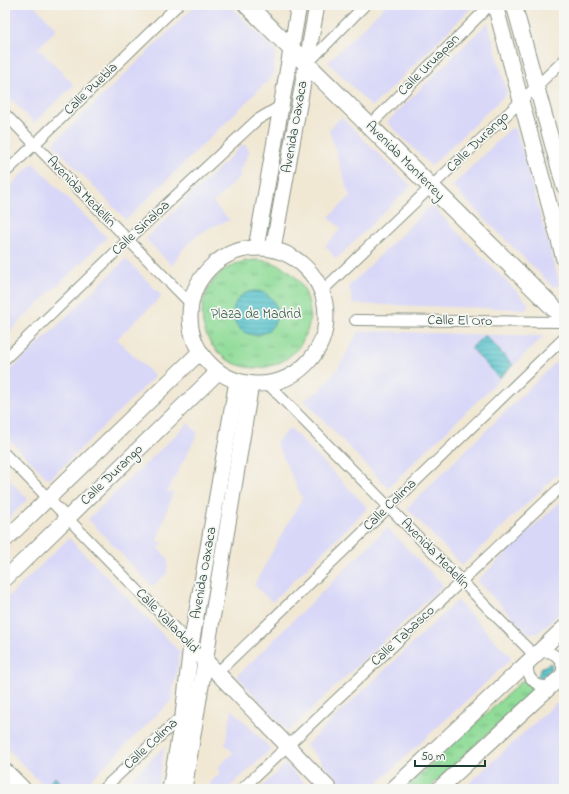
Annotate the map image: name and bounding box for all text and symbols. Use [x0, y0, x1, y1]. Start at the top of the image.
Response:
street label: Calle Uruapan [393, 29, 465, 101]
street label: Calle Puebla [59, 58, 123, 120]
street label: Avenida Oaxaca [277, 79, 313, 175]
street label: Calle Durango [442, 107, 515, 178]
street label: Avenida Monterrey [360, 116, 450, 207]
street label: Avenida Medellín [41, 152, 121, 232]
street label: Calle Sinaloa [107, 195, 175, 261]
park label: Plaza de Madrid [211, 304, 301, 325]
street label: Calle El Oro [427, 310, 493, 332]
street label: Calle Durango [76, 440, 149, 511]
street label: Calle Colima [358, 474, 422, 536]
street label: Avenida Medellín [395, 514, 475, 594]
street label: Avenida Oaxaca [186, 525, 222, 621]
street label: Calle Valladolid [130, 584, 204, 658]
street label: Calle Tabasco [366, 601, 440, 671]
street label: Calle Colima [119, 713, 183, 775]
scale bar [415, 742, 485, 768]
text: 50 m [421, 748, 445, 766]

